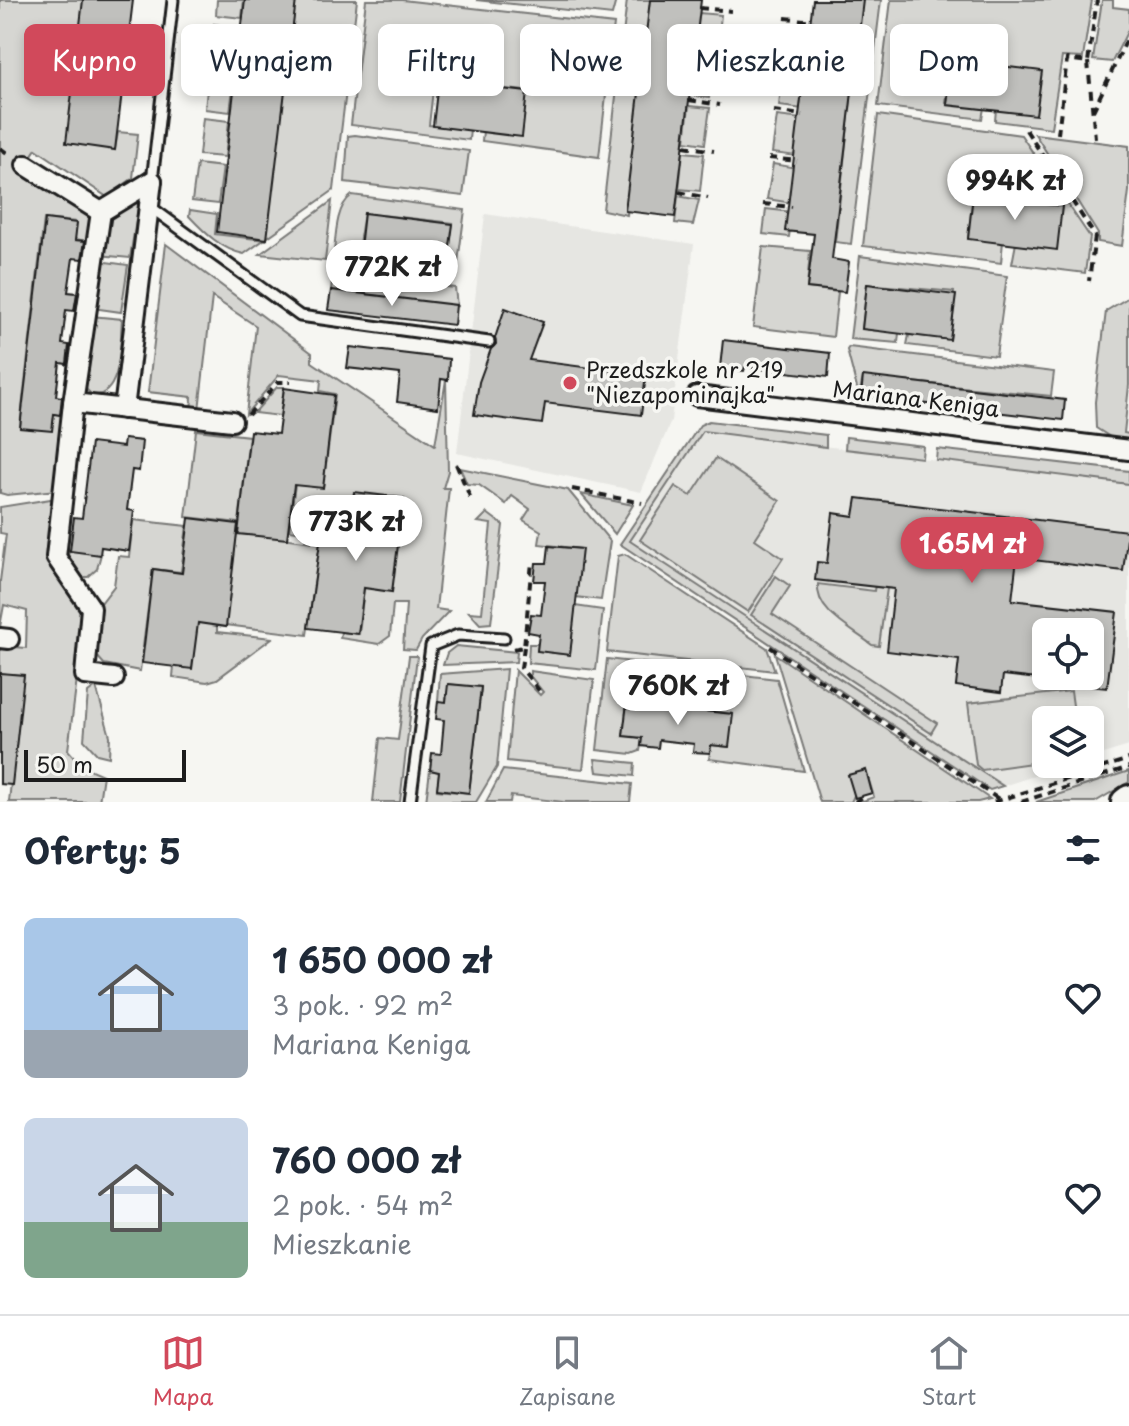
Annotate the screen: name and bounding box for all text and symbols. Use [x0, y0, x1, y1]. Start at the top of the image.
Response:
chip: Kupno [24, 24, 165, 96]
chip: Wynajem [181, 24, 362, 96]
chip: Filtry [378, 24, 504, 96]
chip: Nowe [520, 24, 651, 96]
chip: Mieszkanie [667, 24, 874, 96]
chip: Dom [890, 24, 1008, 96]
pin: 994K zł [941, 154, 1089, 222]
text: 994K zł [965, 160, 1065, 199]
pin: 772K zł [318, 240, 466, 308]
text: 772K zł [344, 246, 440, 285]
place label: Przedszkole nr 219 "Niezapominajka" [586, 352, 783, 410]
street label: Mariana Keniga [831, 371, 1002, 424]
marker: Przedszkole nr 219 "Niezapominajka" [561, 374, 579, 392]
pin: 773K zł [282, 495, 430, 563]
text: 773K zł [308, 501, 404, 540]
pin: 1.65M zł [889, 517, 1055, 585]
text: 1.65M zł [919, 523, 1025, 562]
map controls [1032, 618, 1104, 778]
button: locate [1032, 618, 1104, 690]
pin: 760K zł [604, 659, 752, 727]
text: 760K zł [628, 665, 728, 704]
button: layers [1032, 706, 1104, 778]
scale bar [24, 746, 186, 782]
text: 50 m [36, 747, 93, 780]
text: Oferty: 5 [24, 824, 181, 876]
icon: filters [1061, 828, 1105, 872]
text: 1 650 000 zł [272, 933, 491, 985]
icon: home [88, 950, 184, 1046]
icon: heart [1061, 976, 1105, 1020]
text: 3 pok. · 92 m² [272, 985, 453, 1024]
text: Mariana Keniga [272, 1024, 470, 1063]
text: 760 000 zł [272, 1133, 460, 1185]
icon: home [88, 1150, 184, 1246]
icon: heart [1061, 1176, 1105, 1220]
text: 2 pok. · 54 m² [272, 1185, 454, 1224]
text: Mieszkanie [272, 1224, 412, 1263]
tab: Mapa [153, 1331, 213, 1412]
tab: Zapisane [519, 1331, 616, 1412]
tab: Start [921, 1331, 976, 1412]

